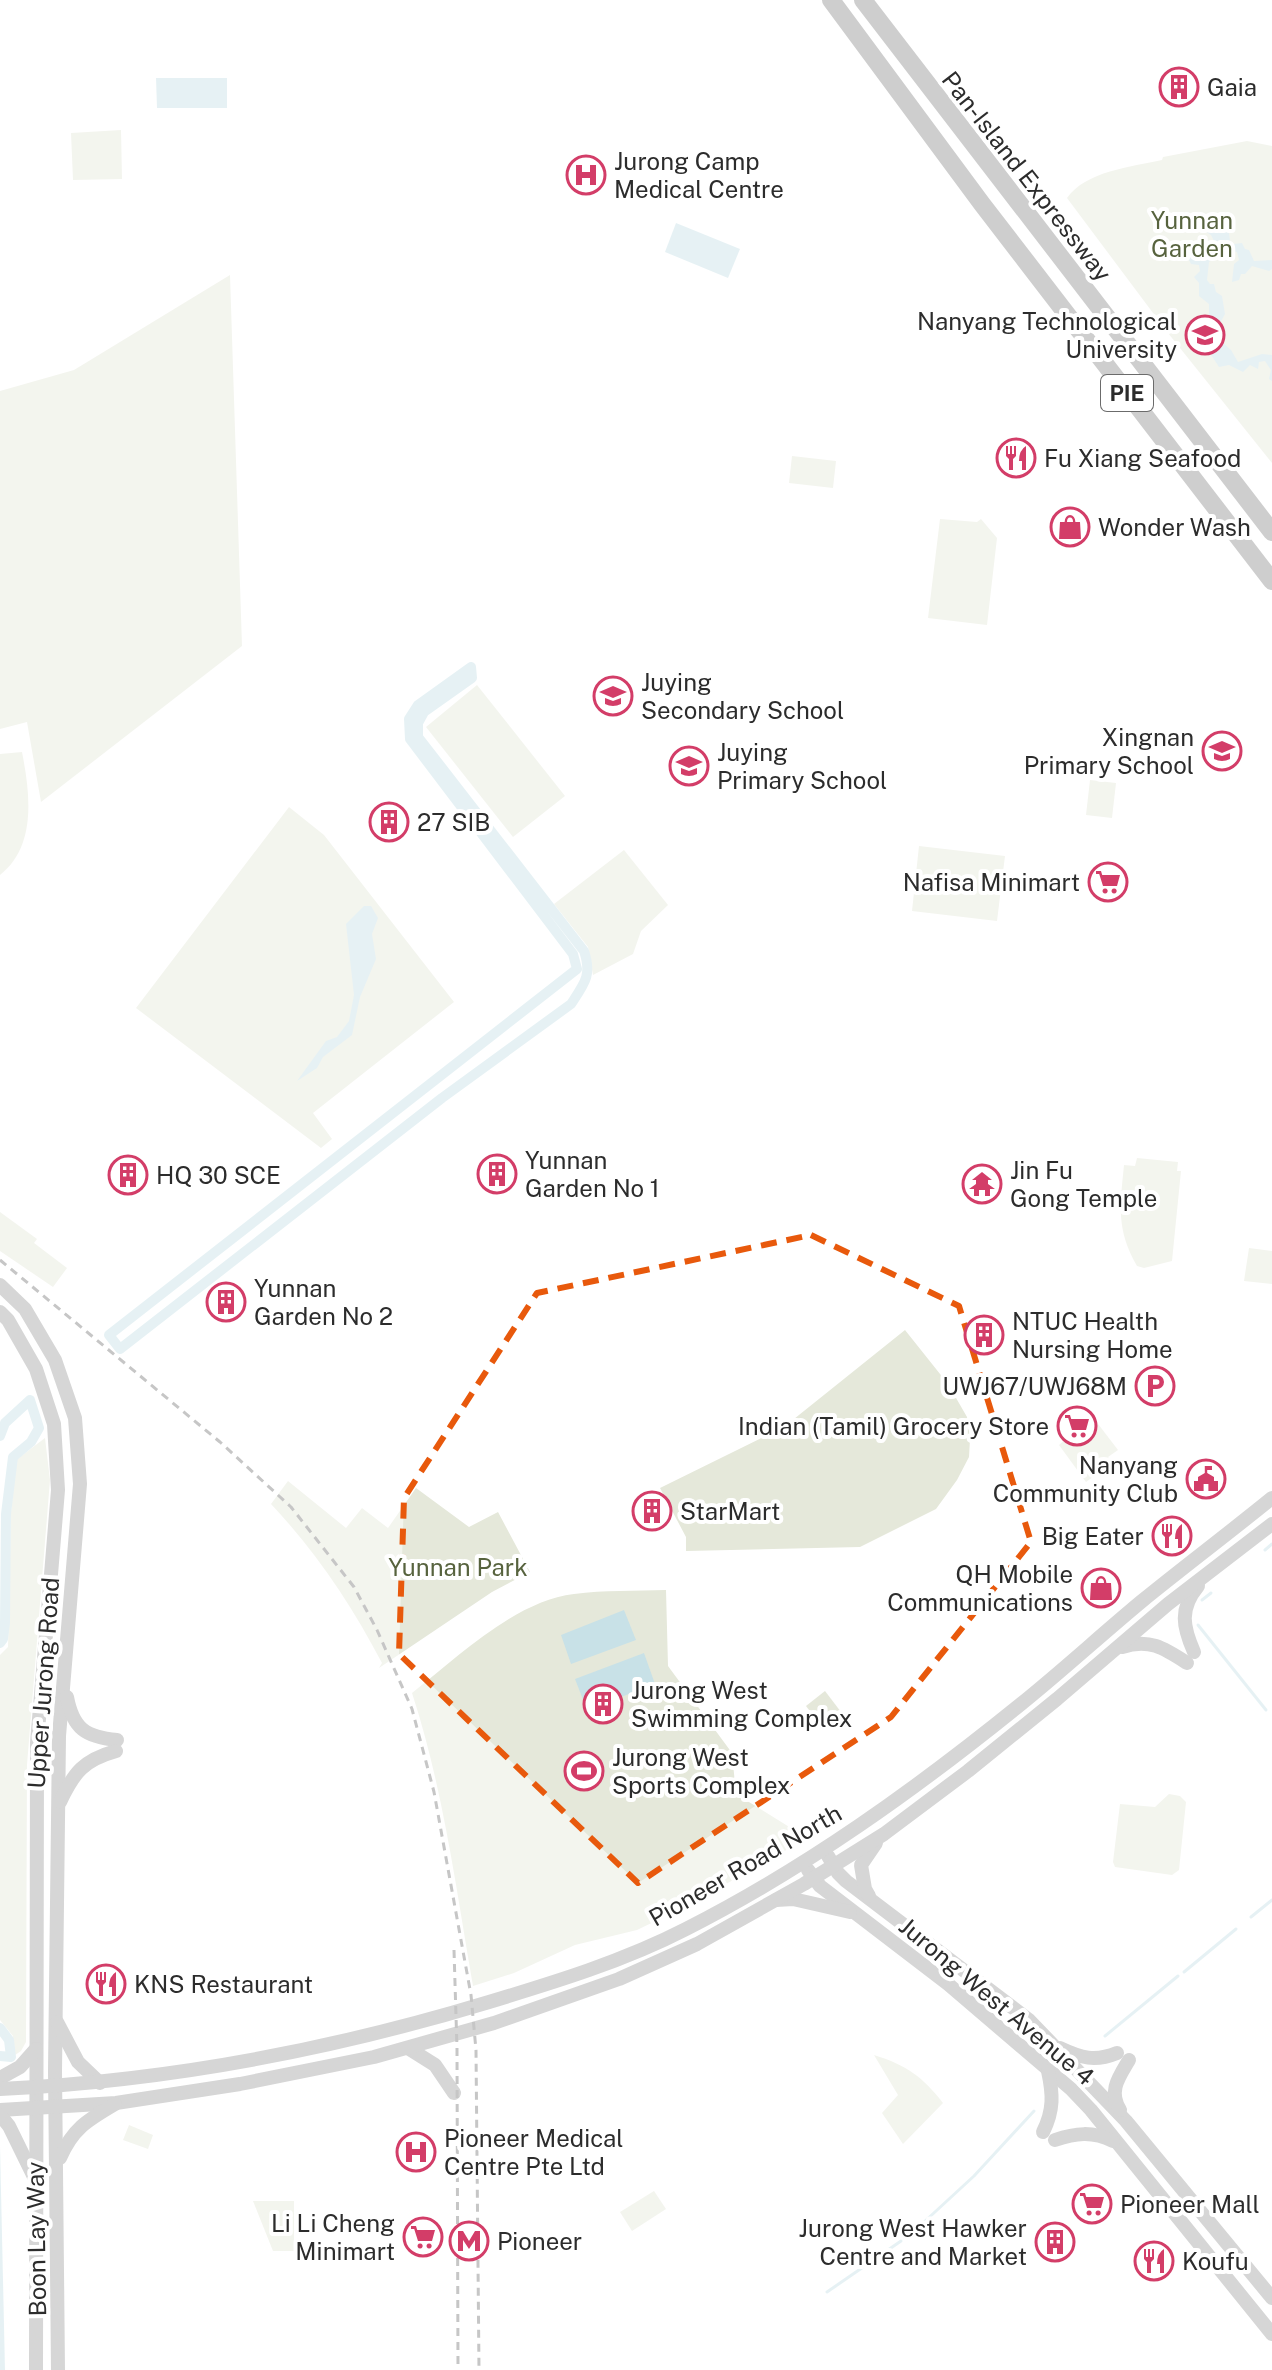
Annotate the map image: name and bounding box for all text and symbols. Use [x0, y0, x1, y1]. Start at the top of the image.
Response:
street label: Pan-Island Expressway [937, 66, 1118, 286]
building icon: Gaia [1158, 66, 1200, 108]
place label: Gaia [1207, 73, 1257, 101]
place label: Jurong Camp Medical Centre [614, 147, 784, 203]
hospital icon: Jurong Camp Medical Centre [565, 154, 607, 196]
park label: Yunnan Garden [1151, 206, 1233, 262]
place label: Nanyang Technological University [917, 307, 1177, 363]
school or university icon: Nanyang Technological University [1184, 314, 1226, 356]
road number: PIE [1101, 375, 1153, 411]
restaurant icon: Fu Xiang Seafood [995, 437, 1037, 479]
place label: Fu Xiang Seafood [1044, 444, 1241, 472]
shop icon: Wonder Wash [1049, 506, 1091, 548]
place label: Wonder Wash [1098, 513, 1251, 541]
place label: Juying Secondary School [641, 668, 844, 724]
school or university icon: Juying Secondary School [592, 675, 634, 717]
place label: Xingnan Primary School [1024, 723, 1194, 779]
school or university icon: Xingnan Primary School [1201, 730, 1243, 772]
place label: Juying Primary School [717, 738, 887, 794]
school or university icon: Juying Primary School [668, 745, 710, 787]
building icon: 27 SIB [368, 801, 410, 843]
place label: 27 SIB [417, 808, 490, 836]
supermarket icon: Nafisa Minimart [1087, 861, 1129, 903]
place label: Nafisa Minimart [903, 868, 1080, 896]
place label: Yunnan Garden No 1 [525, 1146, 660, 1202]
building icon: Yunnan Garden No 1 [476, 1153, 518, 1195]
building icon: HQ 30 SCE [107, 1154, 149, 1196]
place label: Jin Fu Gong Temple [1010, 1156, 1157, 1212]
place label: HQ 30 SCE [156, 1161, 281, 1189]
temple icon: Jin Fu Gong Temple [961, 1163, 1003, 1205]
place label: Yunnan Garden No 2 [254, 1274, 393, 1330]
building icon: Yunnan Garden No 2 [205, 1281, 247, 1323]
place label: NTUC Health Nursing Home [1012, 1307, 1173, 1363]
building icon: NTUC Health Nursing Home [963, 1314, 1005, 1356]
parking icon: UWJ67/UWJ68M [1134, 1365, 1176, 1407]
place label: UWJ67/UWJ68M [942, 1372, 1127, 1400]
supermarket icon: Indian (Tamil) Grocery Store [1056, 1405, 1098, 1447]
place label: Indian (Tamil) Grocery Store [738, 1412, 1049, 1440]
place label: Nanyang Community Club [993, 1451, 1178, 1507]
public building icon: Nanyang Community Club [1185, 1458, 1227, 1500]
building icon: StarMart [631, 1490, 673, 1532]
place label: StarMart [680, 1497, 780, 1525]
restaurant icon: Big Eater [1151, 1515, 1193, 1557]
place label: Big Eater [1042, 1522, 1144, 1550]
park label: Yunnan Park [388, 1553, 528, 1581]
place label: QH Mobile Communications [887, 1560, 1073, 1616]
shop icon: QH Mobile Communications [1080, 1567, 1122, 1609]
street label: Upper Jurong Road [22, 1576, 64, 1790]
place label: Jurong West Swimming Complex [631, 1676, 852, 1732]
building icon: Jurong West Swimming Complex [582, 1683, 624, 1725]
place label: Jurong West Sports Complex [612, 1743, 790, 1799]
sports icon: Jurong West Sports Complex [563, 1750, 605, 1792]
street label: Pioneer Road North [644, 1799, 846, 1931]
street label: Jurong West Avenue 4 [894, 1911, 1100, 2091]
restaurant icon: KNS Restaurant [85, 1963, 127, 2005]
place label: KNS Restaurant [134, 1970, 313, 1998]
place label: Pioneer Medical Centre Pte Ltd [444, 2124, 624, 2180]
hospital icon: Pioneer Medical Centre Pte Ltd [395, 2131, 437, 2173]
street label: Boon Lay Way [21, 2161, 51, 2317]
supermarket icon: Pioneer Mall [1071, 2183, 1113, 2225]
place label: Pioneer Mall [1120, 2190, 1260, 2218]
place label: Li Li Cheng Minimart [271, 2209, 395, 2265]
place label: Jurong West Hawker Centre and Market [799, 2214, 1027, 2270]
supermarket icon: Li Li Cheng Minimart [402, 2216, 444, 2258]
metro station icon: Pioneer [448, 2220, 490, 2262]
building icon: Jurong West Hawker Centre and Market [1034, 2221, 1076, 2263]
place label: Pioneer [497, 2227, 582, 2255]
restaurant icon: Koufu [1133, 2240, 1175, 2282]
place label: Koufu [1182, 2247, 1249, 2275]

